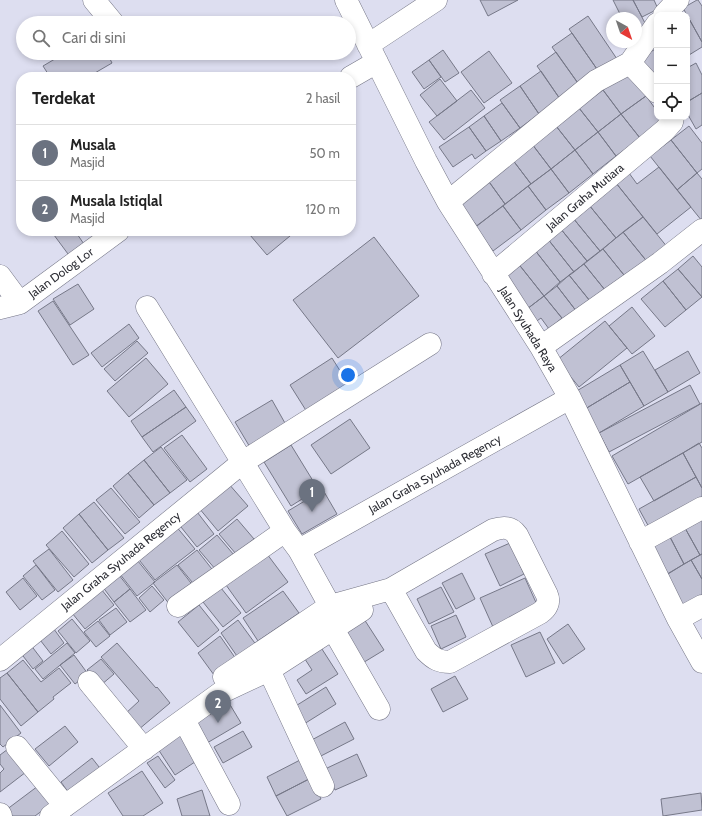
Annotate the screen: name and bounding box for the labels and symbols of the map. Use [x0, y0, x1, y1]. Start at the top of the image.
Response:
north arrow [606, 12, 642, 48]
street label: Jalan Graha Mutiara [542, 160, 627, 234]
street label: Jalan Dolog Lor [25, 244, 96, 302]
street label: Jalan Syuhada Raya [496, 282, 561, 374]
your location [338, 365, 358, 385]
street label: Jalan Graha Syuhada Regency [365, 431, 504, 517]
pin: 1 [299, 479, 325, 512]
street label: Jalan Graha Syuhada Regency [57, 508, 183, 614]
pin: 2 [205, 690, 231, 723]

